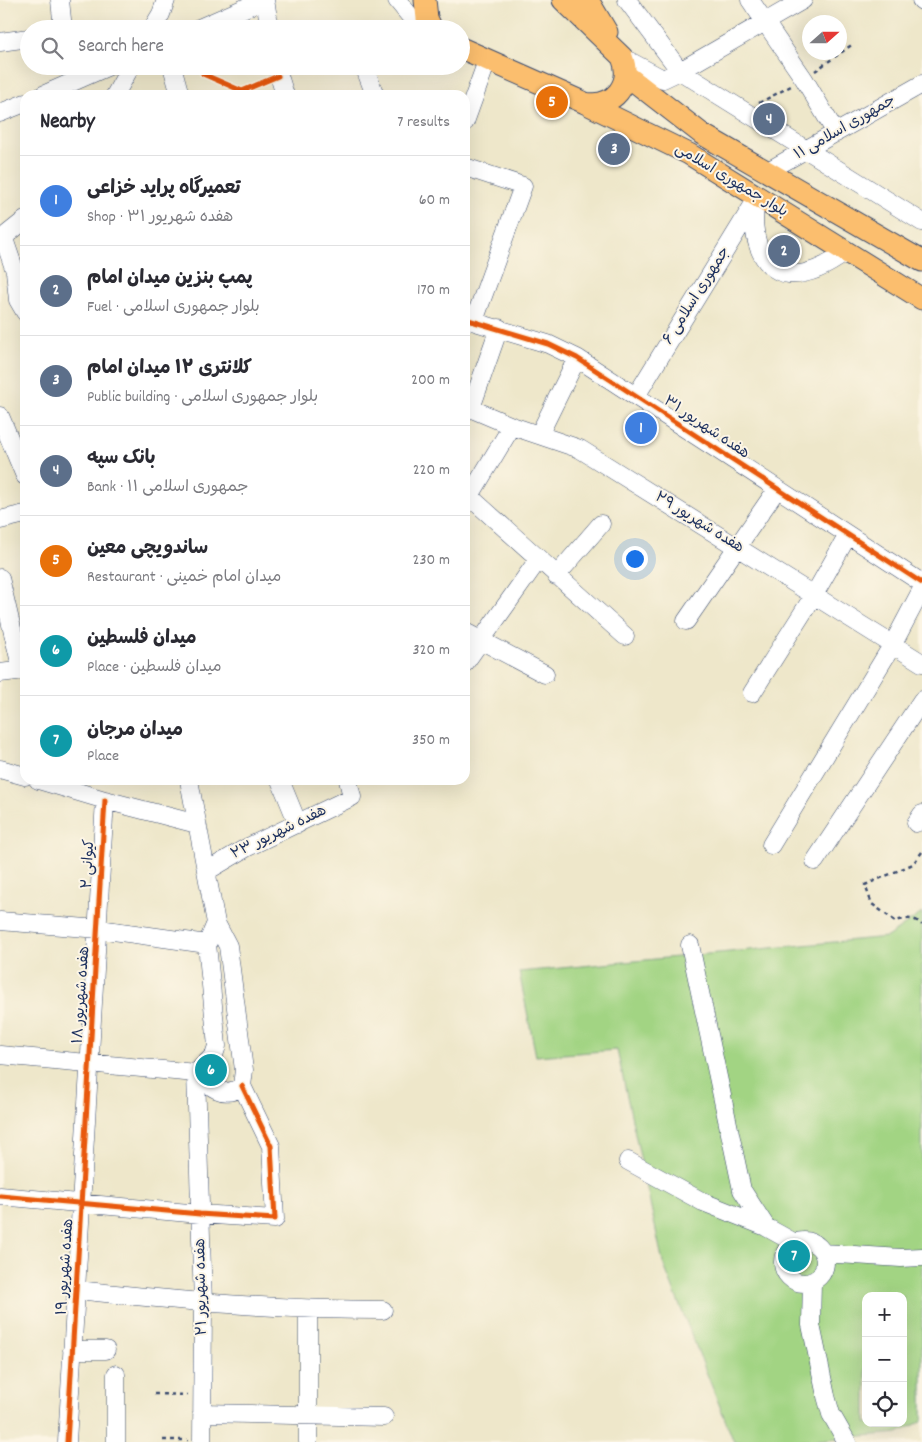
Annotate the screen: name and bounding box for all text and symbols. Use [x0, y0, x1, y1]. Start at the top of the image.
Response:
north arrow [802, 15, 847, 60]
search box [20, 20, 470, 75]
icon: search [38, 34, 66, 62]
text: Search here [78, 34, 164, 61]
pin: 5 [536, 83, 568, 121]
street label: جمهوری اسلامی ۱۱ [790, 90, 900, 166]
pin: 4 [753, 100, 785, 138]
text: Nearby [40, 108, 95, 138]
text: 7 results [397, 111, 450, 134]
pin: 3 [598, 130, 630, 168]
street label: بلوار جمهوری اسلامی [670, 139, 792, 223]
text: تعمیرگاه پراید خزاعی [87, 176, 241, 203]
text: 1 [54, 189, 58, 212]
text: 60 m [419, 189, 450, 212]
text: Shop · هفده شهریور ۳۱ [87, 206, 233, 229]
pin: 2 [768, 232, 800, 270]
street label: جمهوری اسلامی ۶ [658, 243, 736, 349]
text: پمپ بنزین میدان امام [87, 266, 253, 293]
text: 2 [53, 279, 60, 302]
text: 170 m [417, 279, 450, 302]
text: Fuel · بلوار جمهوری اسلامی [87, 296, 260, 319]
text: کلانتری ۱۲ میدان امام [87, 356, 252, 383]
text: 3 [52, 369, 60, 392]
text: 200 m [411, 369, 450, 392]
text: Public building · بلوار جمهوری اسلامی [87, 386, 318, 409]
street label: هفده شهریور ۳۱ [659, 391, 753, 465]
pin: 1 [625, 409, 657, 447]
text: بانک سپه [87, 446, 155, 473]
text: 4 [53, 459, 59, 482]
text: 220 m [413, 459, 450, 482]
text: Bank · جمهوری اسلامی ۱۱ [87, 476, 248, 499]
street label: هفده شهریور ۲۹ [650, 487, 748, 559]
text: ساندویچی معین [87, 536, 208, 563]
your location [622, 546, 648, 572]
text: 5 [52, 549, 60, 572]
text: 230 m [413, 549, 450, 572]
text: Restaurant · میدان امام خمینی [87, 566, 281, 589]
text: میدان فلسطین [87, 626, 197, 653]
text: 6 [52, 639, 60, 662]
text: 320 m [413, 639, 450, 662]
text: Place · میدان فلسطین [87, 656, 222, 679]
text: میدان مرجان [87, 718, 183, 745]
text: 7 [53, 729, 59, 752]
text: 350 m [412, 729, 450, 752]
text: Place [87, 745, 119, 768]
street label: هفده شهریور ۲۳ [227, 800, 331, 866]
street label: کیوانی ۲ [77, 839, 101, 889]
street label: هفده شهریور ۱۸ [68, 945, 96, 1045]
pin: 6 [195, 1051, 227, 1089]
street label: هفده شهریور ۱۹ [52, 1218, 80, 1316]
pin: 7 [778, 1237, 810, 1275]
street label: هفده شهریور ۲۱ [190, 1238, 214, 1336]
map controls [862, 1292, 907, 1427]
button: + [862, 1292, 907, 1337]
button: − [862, 1337, 907, 1382]
button: locate [862, 1382, 907, 1427]

